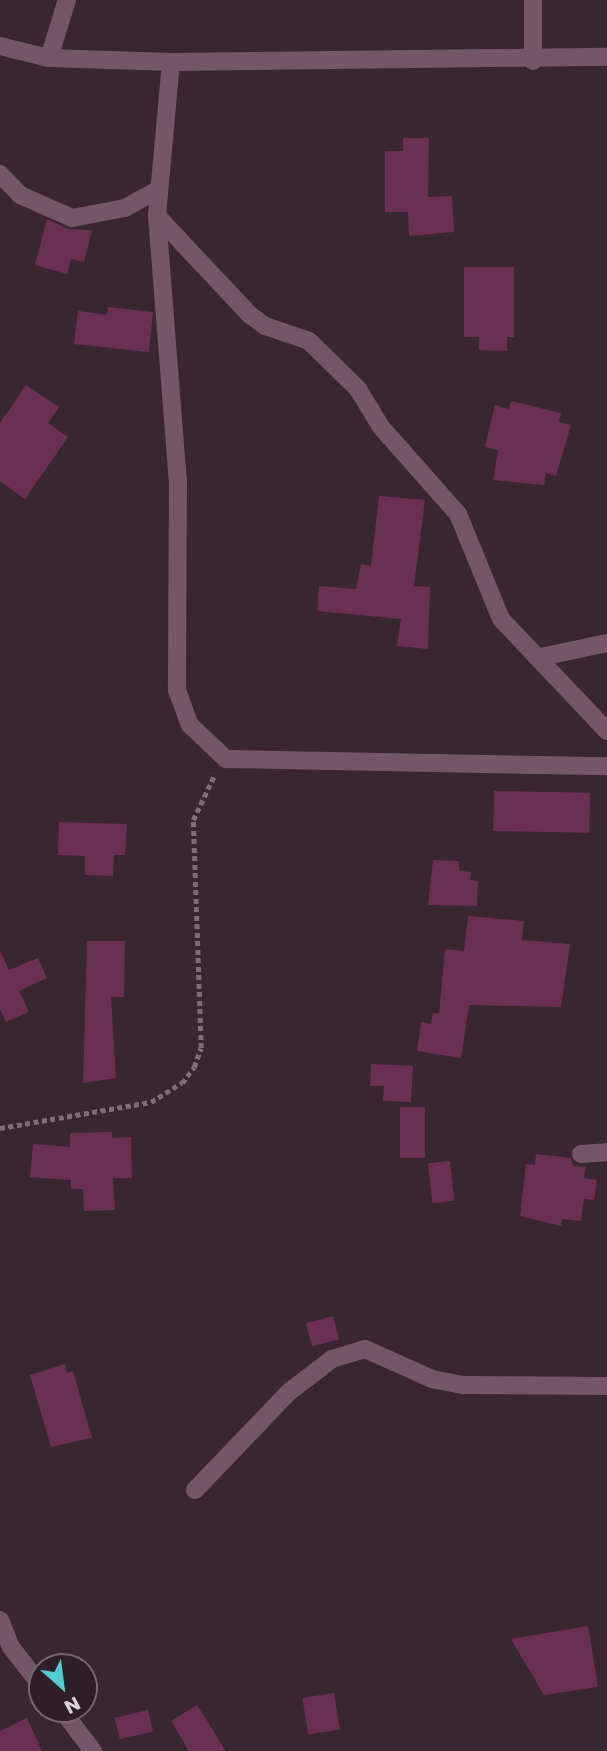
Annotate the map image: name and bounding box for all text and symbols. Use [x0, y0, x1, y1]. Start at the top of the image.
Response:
north arrow [28, 1653, 98, 1723]
text: N [60, 1690, 85, 1720]

